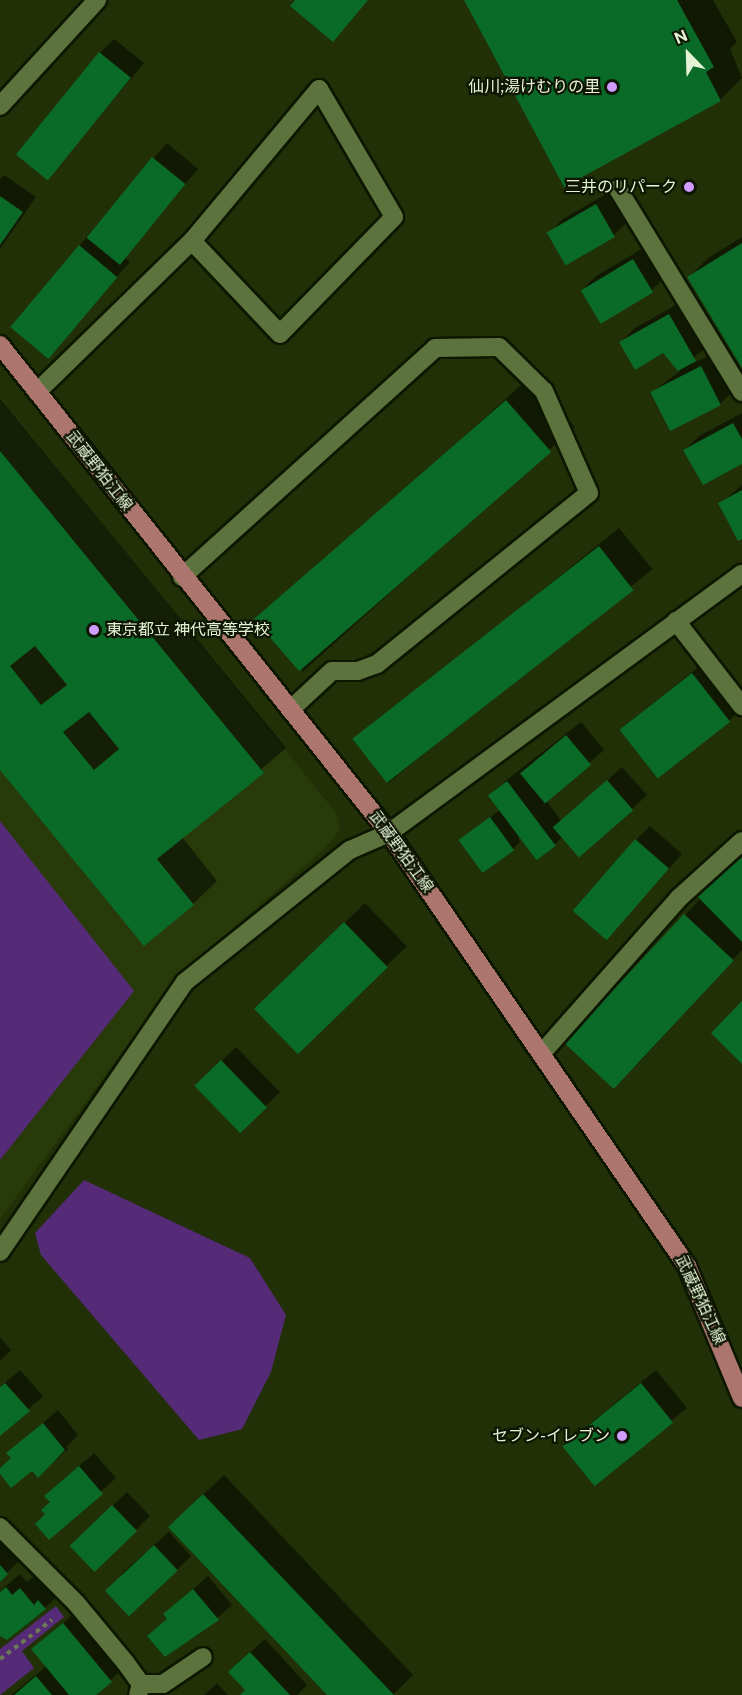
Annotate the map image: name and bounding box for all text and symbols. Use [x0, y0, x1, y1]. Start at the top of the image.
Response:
north arrow [658, 24, 718, 84]
text: N [671, 26, 690, 48]
place label: 仙川;湯けむりの里 [468, 77, 600, 97]
marker: 仙川;湯けむりの里 [605, 80, 619, 94]
place label: 三井のリパーク [565, 177, 677, 197]
marker: 三井のリパーク [682, 180, 696, 194]
street label: 武蔵野狛江線 [62, 427, 136, 515]
place label: 東京都立 神代高等学校 [106, 620, 270, 640]
marker: 東京都立 神代高等学校 [87, 623, 101, 637]
street label: 武蔵野狛江線 [365, 808, 437, 896]
street label: 武蔵野狛江線 [671, 1252, 729, 1348]
place label: セブン-イレブン [492, 1426, 610, 1446]
marker: セブン-イレブン [615, 1429, 629, 1443]

